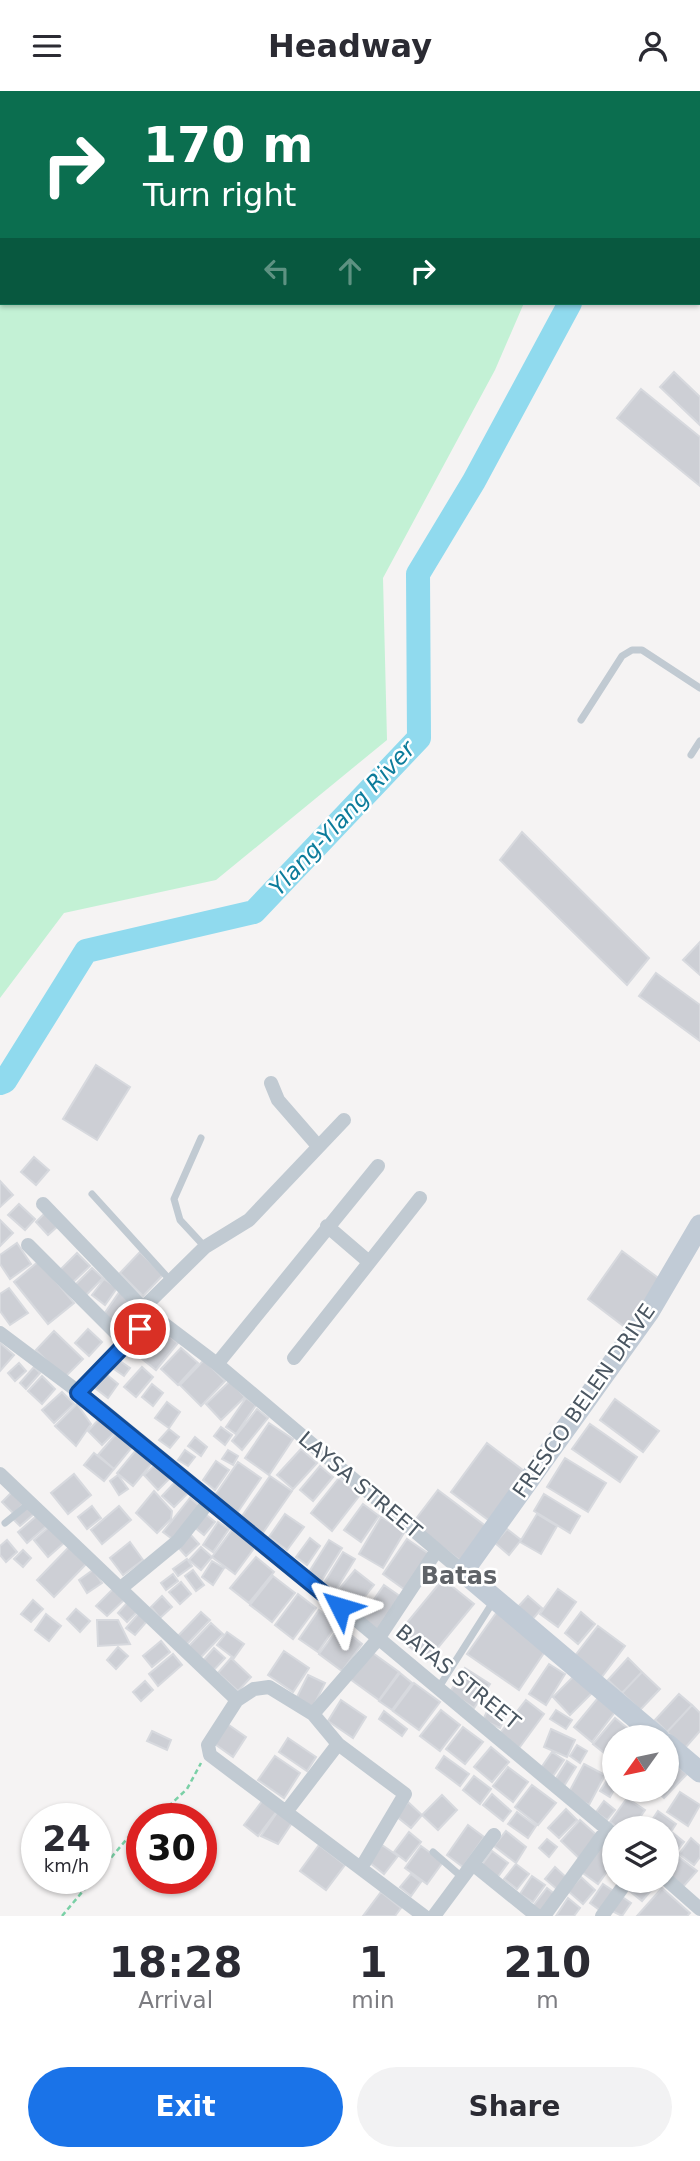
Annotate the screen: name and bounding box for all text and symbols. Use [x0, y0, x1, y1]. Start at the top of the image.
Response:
icon: menu [28, 27, 66, 65]
text: Headway [268, 27, 432, 65]
icon: person [634, 27, 672, 65]
text: 170 m [143, 117, 313, 174]
icon: right [28, 119, 119, 210]
text: Turn right [143, 176, 296, 214]
icon: left [258, 252, 296, 290]
icon: ahead [331, 252, 369, 290]
icon: right [404, 252, 442, 290]
water label: Ylang-Ylang River [264, 735, 421, 900]
pin [110, 1299, 170, 1359]
street label: FRESCO BELEN DRIVE [508, 1300, 660, 1502]
icon: arrive [121, 1310, 159, 1348]
street label: LAYSA STREET [294, 1427, 426, 1543]
district label: Batas [421, 1562, 497, 1590]
position arrow [303, 1570, 377, 1644]
street label: BATAS STREET [391, 1620, 525, 1735]
north arrow [602, 1725, 679, 1803]
map controls [602, 1725, 679, 1893]
speed limit sign: 30 [126, 1803, 217, 1894]
button: layers [602, 1816, 679, 1893]
text: 24 [42, 1819, 91, 1859]
text: km/h [44, 1855, 89, 1876]
text: 18:28 [109, 1938, 243, 1987]
text: 1 [358, 1938, 388, 1987]
text: 210 [504, 1938, 591, 1987]
text: Arrival [138, 1987, 213, 2013]
text: min [351, 1987, 395, 2013]
text: m [536, 1987, 559, 2013]
button: Exit [28, 2067, 343, 2147]
button: Share [357, 2067, 672, 2147]

